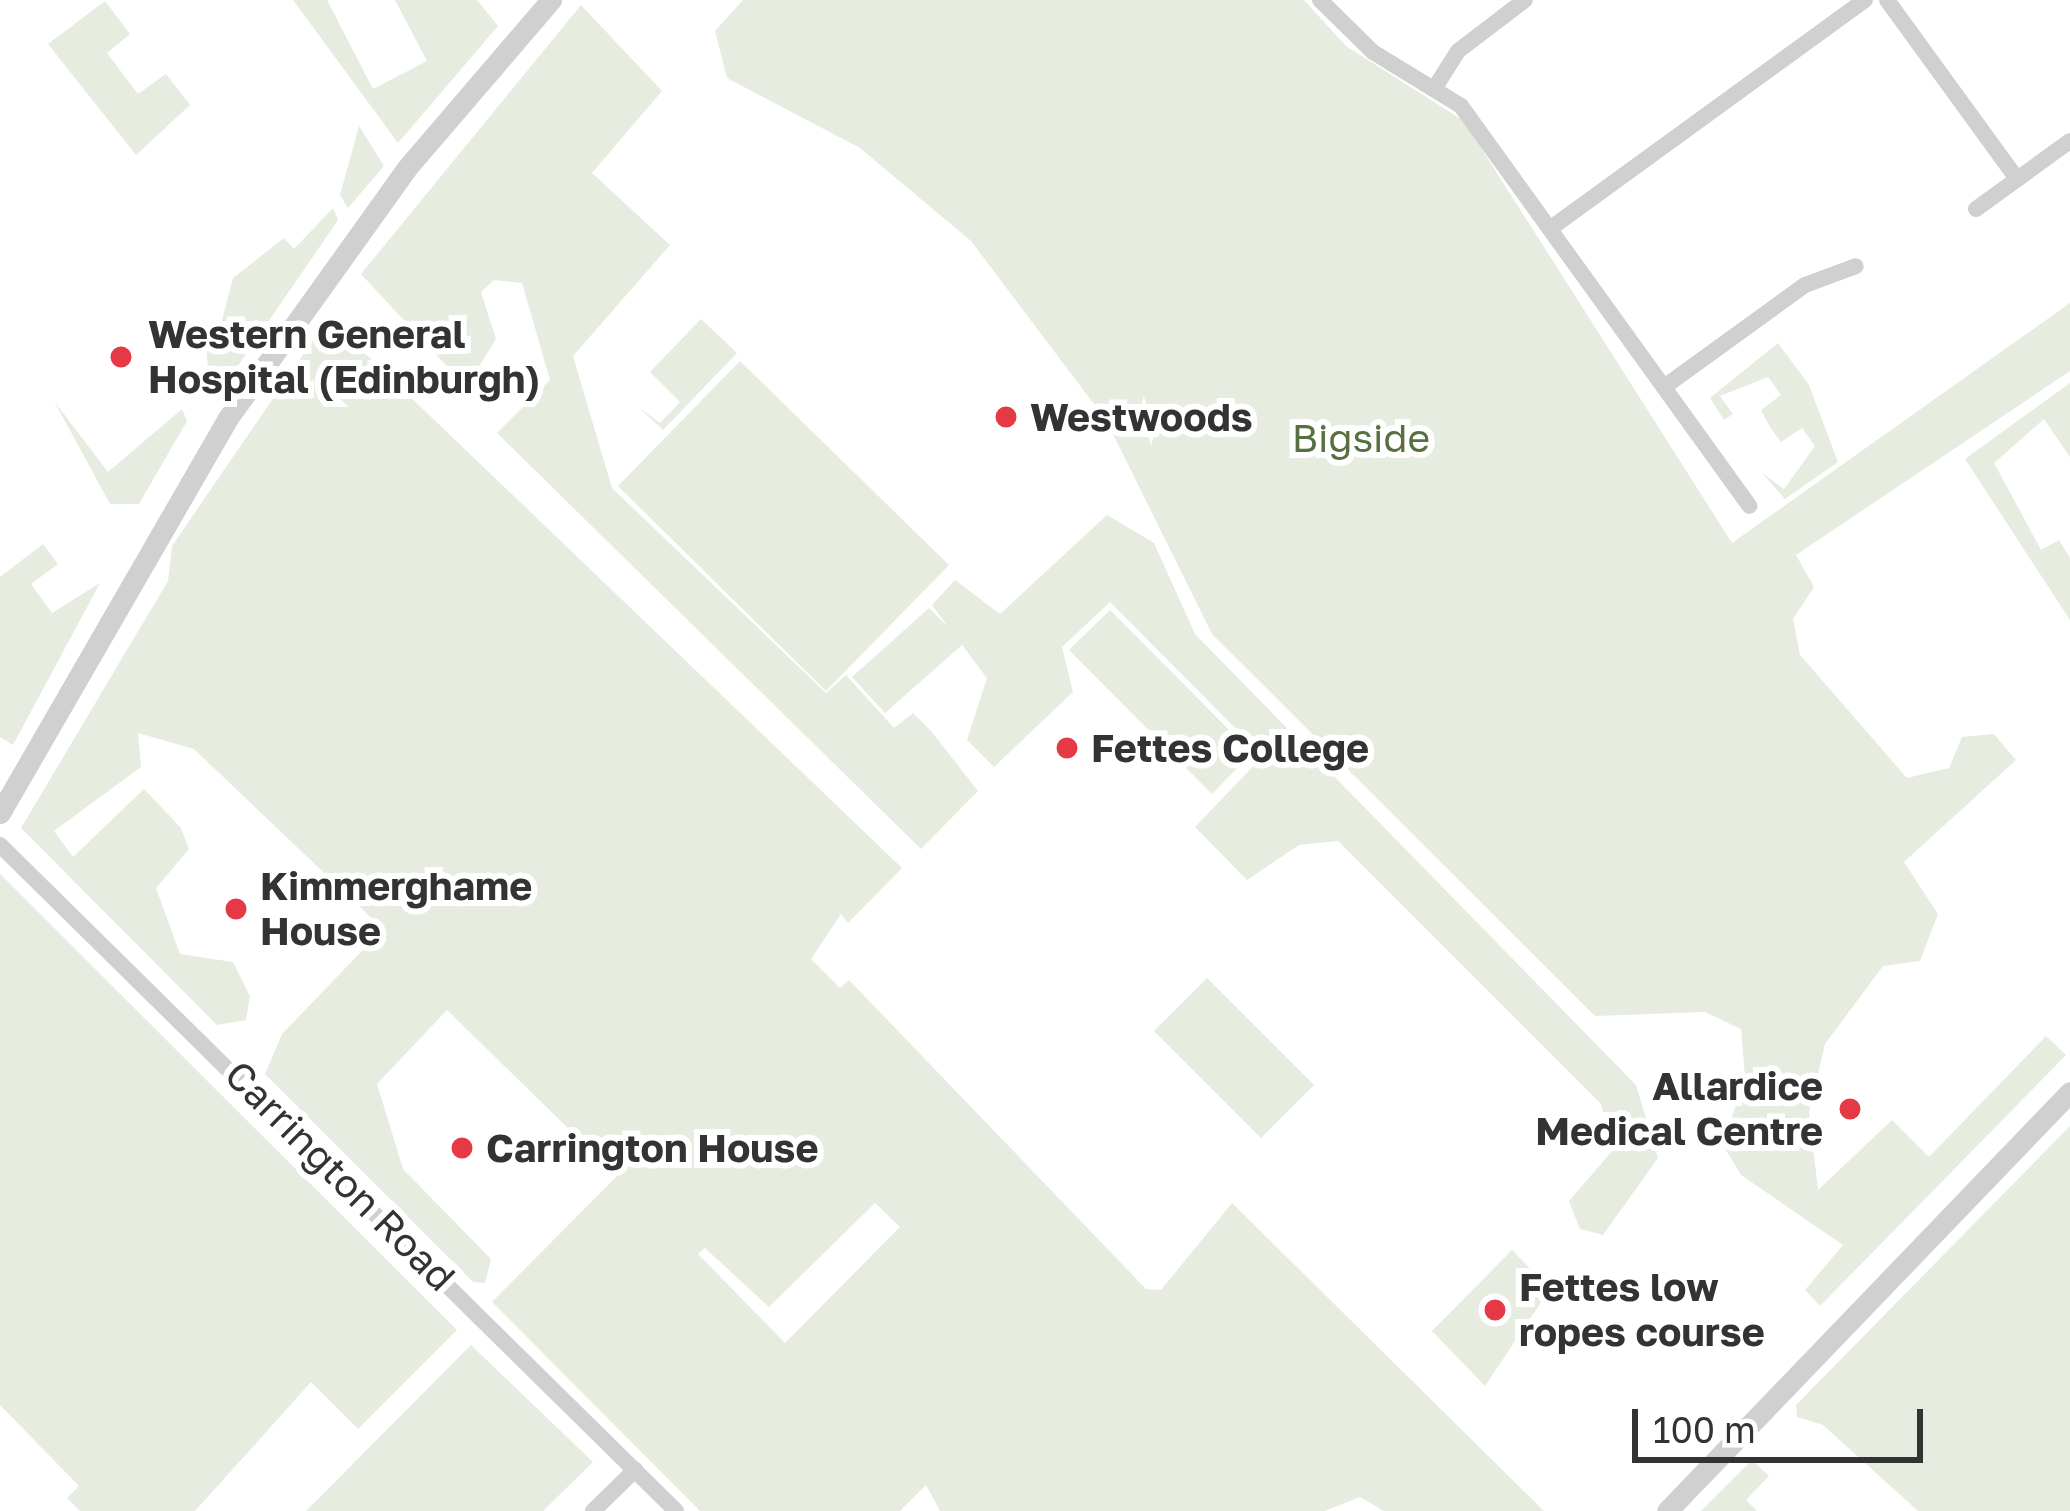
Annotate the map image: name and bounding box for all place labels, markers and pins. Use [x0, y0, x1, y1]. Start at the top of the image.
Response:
place label: Western General Hospital (Edinburgh) [148, 312, 540, 403]
marker: Western General Hospital (Edinburgh) [105, 341, 137, 373]
place label: Westwoods [1030, 394, 1252, 440]
marker: Westwoods [993, 404, 1019, 430]
place label: Fettes College [1091, 725, 1369, 771]
marker: Fettes College [1054, 735, 1080, 761]
place label: Kimmerghame House [260, 864, 532, 955]
marker: Kimmerghame House [223, 896, 249, 922]
place label: Allardice Medical Centre [1535, 1064, 1823, 1155]
marker: Allardice Medical Centre [1834, 1093, 1866, 1125]
place label: Carrington House [486, 1125, 818, 1171]
marker: Carrington House [449, 1135, 475, 1161]
place label: Fettes low ropes course [1519, 1265, 1765, 1356]
marker: Fettes low ropes course [1482, 1297, 1508, 1323]

